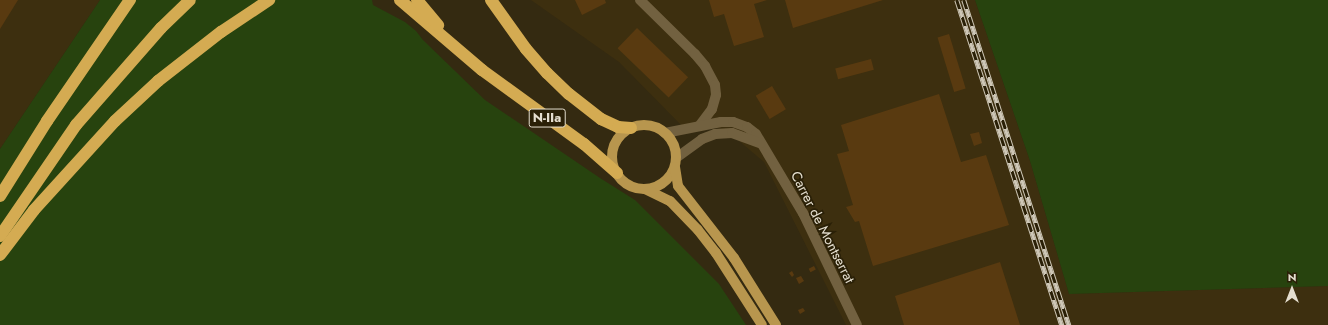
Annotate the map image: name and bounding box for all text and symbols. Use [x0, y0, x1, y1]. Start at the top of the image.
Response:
road number: N-IIa [528, 107, 566, 129]
street label: Carrer de Montserrat [787, 168, 859, 286]
north arrow [1272, 269, 1312, 309]
text: N [1288, 269, 1296, 285]

